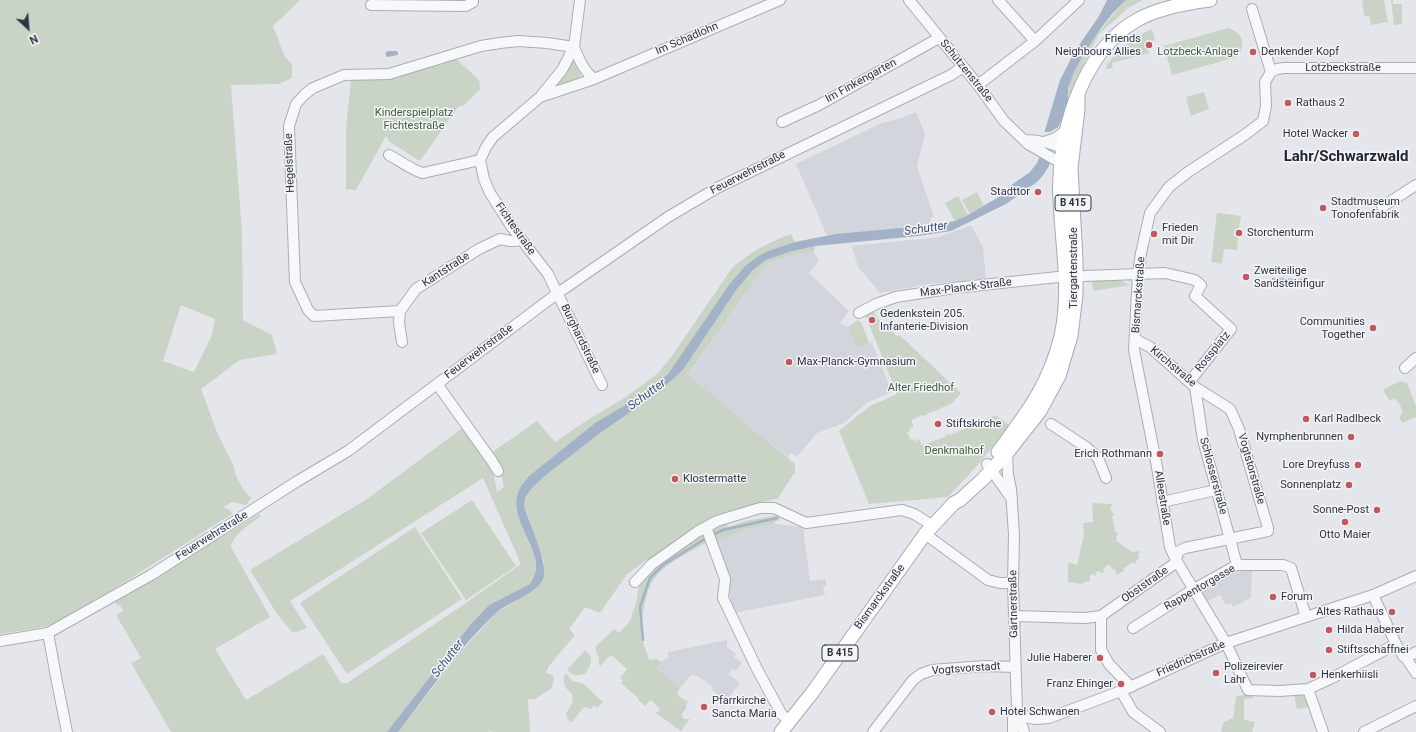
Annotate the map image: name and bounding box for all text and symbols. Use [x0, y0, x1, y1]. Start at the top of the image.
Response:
north arrow [8, 8, 48, 48]
street label: Im Schadlohn [654, 20, 720, 58]
text: N [27, 32, 40, 47]
place label: Friends Neighbours Allies [1055, 32, 1141, 58]
street label: Schützenstraße [937, 37, 995, 105]
marker: Friends Neighbours Allies [1144, 40, 1154, 50]
park label: Lotzbeck-Anlage [1157, 45, 1239, 59]
place label: Denkender Kopf [1261, 45, 1339, 59]
marker: Denkender Kopf [1248, 47, 1258, 57]
street label: Im Finkengarten [823, 56, 899, 106]
street label: Lotzbeckstraße [1305, 61, 1381, 75]
place label: Rathaus 2 [1296, 96, 1345, 110]
marker: Rathaus 2 [1283, 98, 1293, 108]
park label: Kinderspielplatz Fichtestraße [375, 106, 453, 132]
place label: Hotel Wacker [1283, 127, 1348, 141]
marker: Hotel Wacker [1351, 129, 1361, 139]
street label: Hegelstraße [282, 133, 298, 193]
street label: Feuerwehrstraße [708, 148, 788, 198]
district label: Lahr/Schwarzwald [1284, 148, 1408, 166]
place label: Stadttor [991, 185, 1030, 199]
marker: Stadttor [1033, 187, 1043, 197]
road number: B 415 [1055, 195, 1091, 211]
place label: Stadtmuseum Tonofenfabrik [1331, 195, 1400, 221]
street label: Fichtestraße [492, 200, 538, 258]
marker: Stadtmuseum Tonofenfabrik [1318, 203, 1328, 213]
water label: Schutter [903, 219, 949, 239]
place label: Frieden mit Dir [1162, 221, 1198, 247]
place label: Storchenturm [1247, 226, 1314, 240]
street label: Tiergartenstraße [1067, 227, 1081, 309]
marker: Storchenturm [1234, 228, 1244, 238]
marker: Frieden mit Dir [1149, 229, 1159, 239]
street label: Kantstraße [420, 250, 472, 290]
street label: Bismarckstraße [1130, 256, 1148, 334]
place label: Zweiteilige Sandsteinfigur [1254, 264, 1325, 290]
marker: Zweiteilige Sandsteinfigur [1241, 272, 1251, 282]
street label: Max-Planck-Straße [919, 276, 1013, 300]
street label: Burghardstraße [557, 302, 603, 376]
place label: Gedenkstein 205. Infanterie-Division [880, 307, 968, 333]
marker: Gedenkstein 205. Infanterie-Division [867, 315, 877, 325]
place label: Communities Together [1300, 315, 1365, 341]
street label: Feuerwehrstraße [442, 322, 516, 382]
marker: Communities Together [1368, 323, 1378, 333]
street label: Rossplatz [1193, 329, 1233, 375]
street label: Kirchstraße [1147, 344, 1199, 390]
place label: Max-Planck-Gymnasium [797, 355, 916, 369]
marker: Max-Planck-Gymnasium [784, 357, 794, 367]
water label: Schutter [625, 376, 669, 414]
park label: Alter Friedhof [888, 381, 954, 395]
place label: Karl Radlbeck [1314, 412, 1381, 426]
marker: Karl Radlbeck [1301, 414, 1311, 424]
place label: Stiftskirche [946, 417, 1001, 431]
marker: Stiftskirche [933, 419, 943, 429]
place label: Nymphenbrunnen [1256, 430, 1343, 444]
street label: Vogtstorstraße [1235, 432, 1267, 506]
marker: Nymphenbrunnen [1346, 432, 1356, 442]
street label: Schlosserstraße [1196, 436, 1230, 516]
park label: Denkmalhof [924, 444, 984, 458]
place label: Erich Rothmann [1074, 447, 1152, 461]
marker: Erich Rothmann [1155, 449, 1165, 459]
place label: Lore Dreyfuss [1282, 458, 1350, 472]
marker: Lore Dreyfuss [1353, 460, 1363, 470]
street label: Alleestraße [1151, 470, 1173, 526]
place label: Klostermatte [683, 472, 746, 486]
marker: Klostermatte [670, 474, 680, 484]
place label: Sonnenplatz [1280, 478, 1341, 492]
marker: Sonnenplatz [1344, 480, 1354, 490]
place label: Sonne-Post [1313, 503, 1369, 517]
marker: Sonne-Post [1372, 505, 1382, 515]
street label: Feuerwehrstraße [174, 509, 250, 563]
marker: Otto Maier [1340, 517, 1350, 527]
place label: Otto Maier [1319, 528, 1371, 542]
street label: Bismarckstraße [852, 562, 908, 632]
street label: Rappentorgasse [1162, 562, 1238, 614]
street label: Obststraße [1119, 564, 1171, 606]
street label: Gärtnerstraße [1007, 570, 1021, 638]
place label: Forum [1281, 590, 1313, 604]
marker: Forum [1268, 592, 1278, 602]
place label: Altes Rathaus [1316, 605, 1384, 619]
marker: Altes Rathaus [1387, 607, 1397, 617]
place label: Hilda Haberer [1337, 623, 1404, 637]
marker: Hilda Haberer [1324, 625, 1334, 635]
water label: Schutter [429, 637, 467, 681]
street label: Friedrichstraße [1155, 638, 1227, 680]
place label: Stiftsschaffnei [1337, 643, 1409, 657]
road number: B 415 [822, 645, 858, 661]
marker: Stiftsschaffnei [1324, 645, 1334, 655]
place label: Julie Haberer [1027, 651, 1092, 665]
marker: Julie Haberer [1095, 653, 1105, 663]
street label: Vogtsvorstadt [931, 660, 1001, 678]
place label: Polizeirevier Lahr [1224, 660, 1283, 686]
marker: Polizeirevier Lahr [1211, 668, 1221, 678]
place label: Henkerhiisli [1321, 668, 1378, 682]
marker: Henkerhiisli [1308, 670, 1318, 680]
place label: Franz Ehinger [1047, 677, 1113, 691]
marker: Franz Ehinger [1116, 679, 1126, 689]
place label: Pfarrkirche Sancta Maria [712, 694, 777, 720]
marker: Pfarrkirche Sancta Maria [699, 702, 709, 712]
place label: Hotel Schwanen [1000, 705, 1080, 719]
marker: Hotel Schwanen [987, 707, 997, 717]

